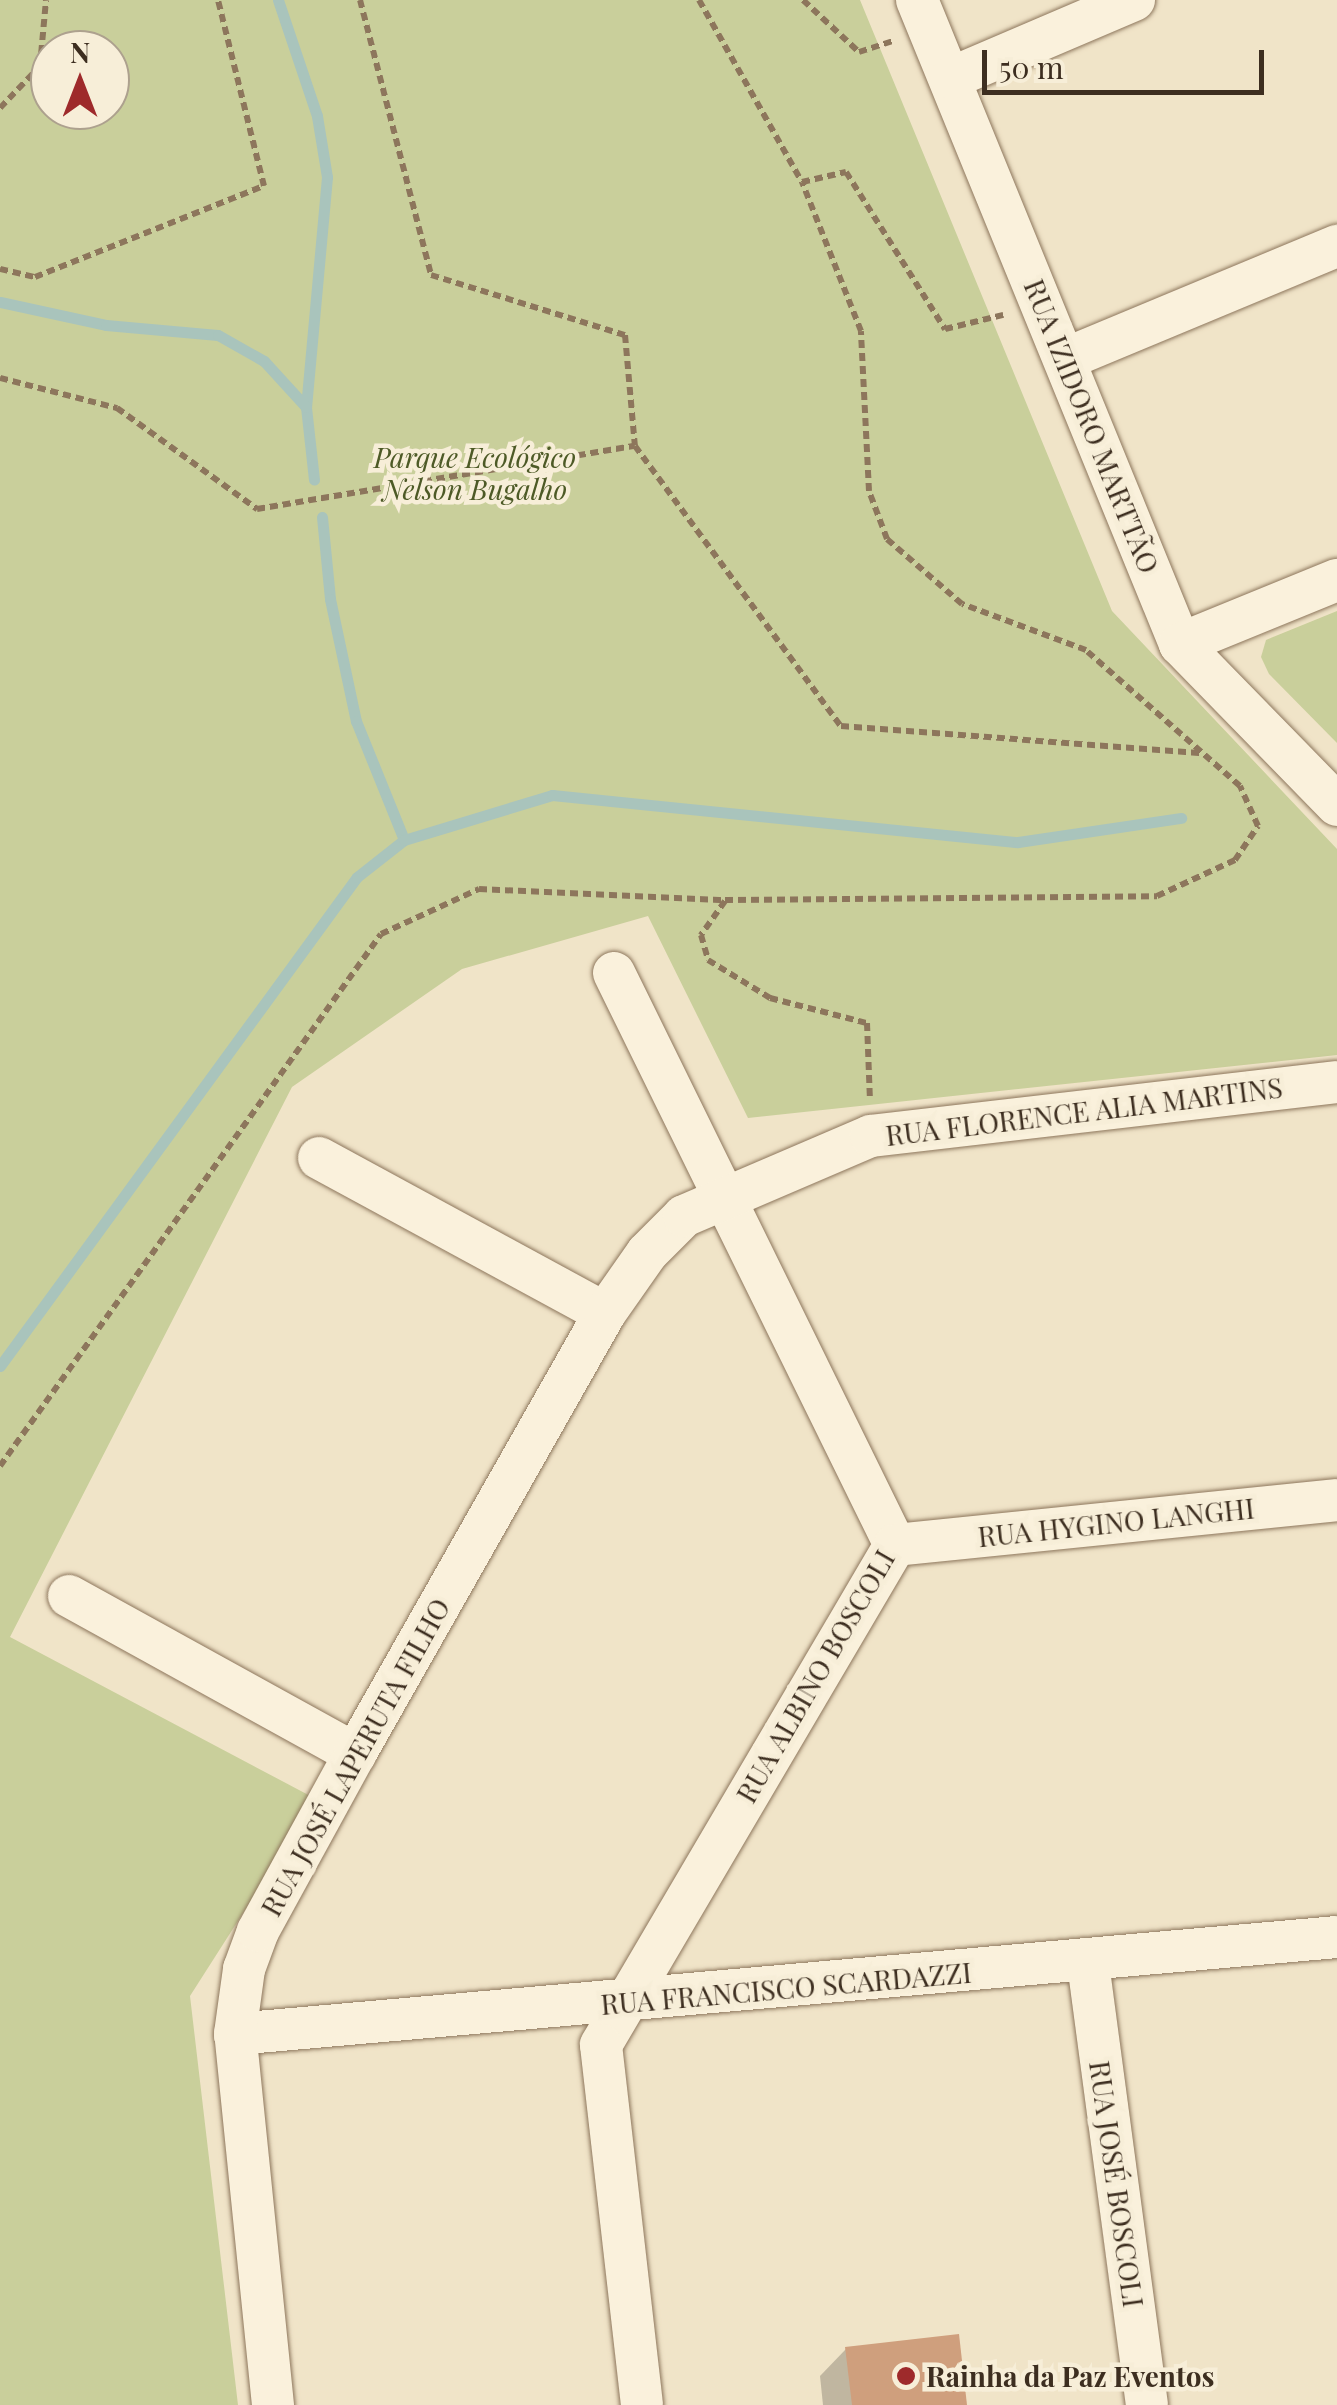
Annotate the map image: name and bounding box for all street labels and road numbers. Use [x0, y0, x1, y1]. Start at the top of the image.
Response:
street label: RUA IZIDORO MARTTÃO [1018, 274, 1166, 578]
street label: RUA FLORENCE ALIA MARTINS [883, 1070, 1285, 1152]
street label: RUA HYGINO LANGHI [976, 1491, 1256, 1553]
street label: RUA ALBINO BOSCOLI [729, 1543, 901, 1809]
street label: RUA JOSÉ LAPERUTA FILHO [254, 1592, 456, 1922]
street label: RUA FRANCISCO SCARDAZZI [599, 1955, 973, 2021]
street label: RUA JOSÉ BOSCOLI [1083, 2059, 1151, 2309]

